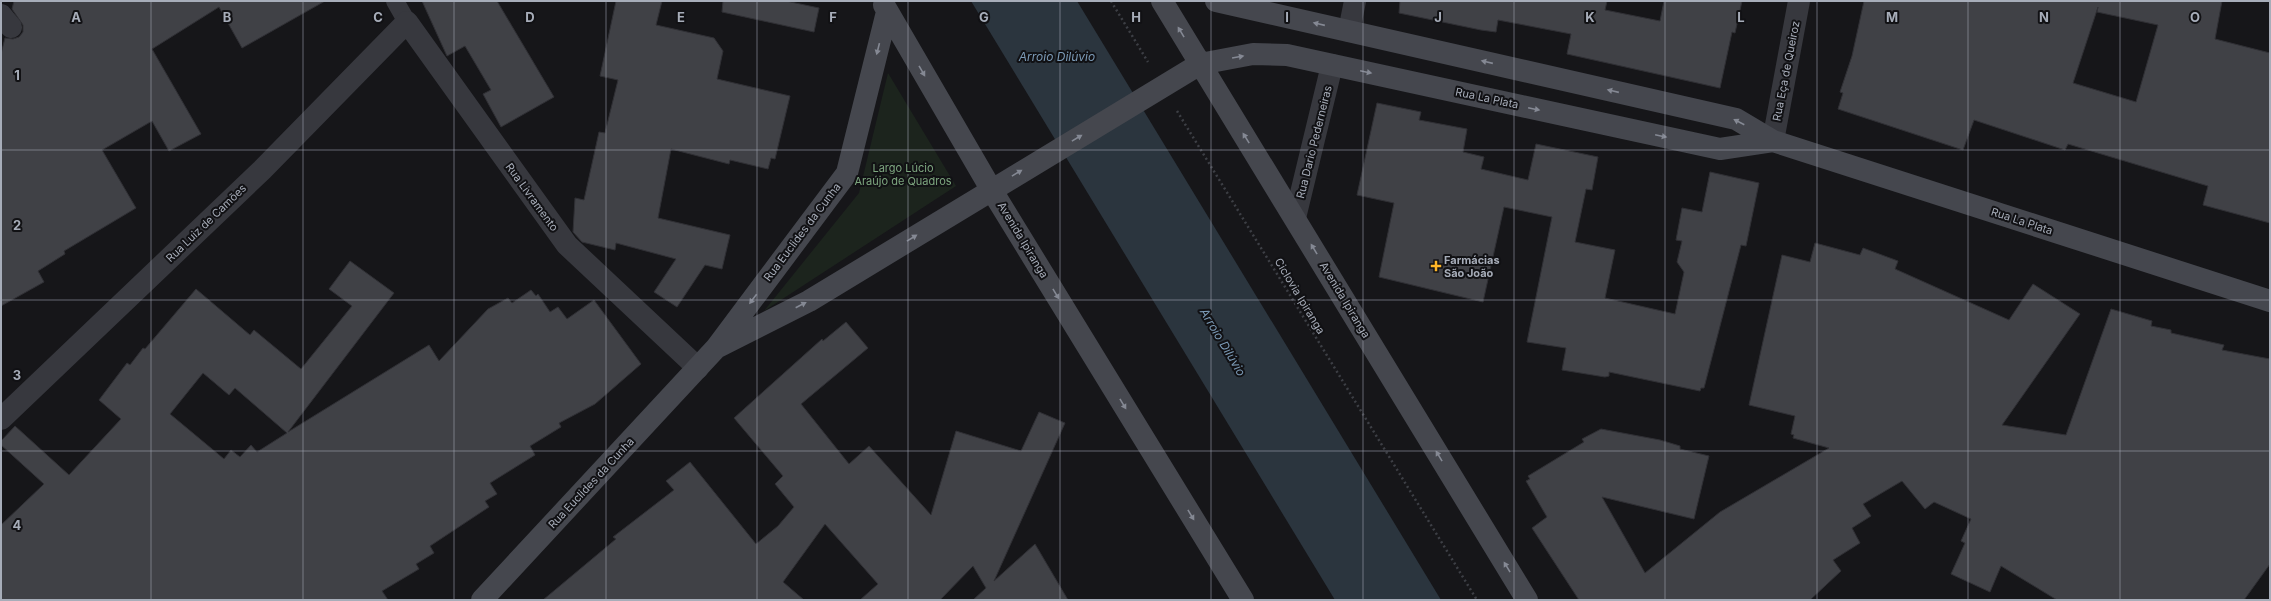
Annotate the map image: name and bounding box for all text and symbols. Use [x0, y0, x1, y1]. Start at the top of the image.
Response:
text: A [71, 9, 81, 25]
text: B [223, 9, 232, 25]
text: C [373, 9, 383, 25]
text: D [525, 9, 535, 25]
text: E [677, 9, 685, 25]
text: F [829, 9, 837, 25]
text: G [979, 9, 989, 25]
text: H [1131, 9, 1141, 25]
text: I [1285, 9, 1289, 25]
text: J [1434, 9, 1442, 25]
text: K [1585, 9, 1595, 25]
text: L [1737, 9, 1745, 25]
text: M [1886, 9, 1898, 25]
text: N [2039, 9, 2049, 25]
text: O [2190, 9, 2200, 25]
street label: Rua Eça de Queiroz [1769, 20, 1803, 122]
one-way arrow [1313, 21, 1325, 27]
one-way arrow [1177, 27, 1185, 37]
one-way arrow [875, 44, 881, 56]
water label: Arroio Dilúvio [1018, 49, 1095, 64]
one-way arrow [1232, 54, 1244, 60]
one-way arrow [1480, 59, 1493, 65]
one-way arrow [919, 65, 926, 77]
text: 1 [14, 67, 20, 83]
one-way arrow [1360, 70, 1372, 76]
street label: Rua Dario Pederneiras [1293, 84, 1335, 200]
street label: Rua La Plata [1454, 84, 1520, 112]
one-way arrow [1607, 88, 1619, 94]
one-way arrow [1528, 106, 1540, 112]
one-way arrow [1734, 119, 1745, 125]
one-way arrow [1242, 132, 1249, 144]
one-way arrow [1655, 133, 1668, 139]
one-way arrow [1071, 134, 1083, 141]
street label: Rua Livramento [503, 160, 562, 234]
park label: Largo Lúcio Araújo de Quadros [854, 161, 952, 188]
one-way arrow [1011, 170, 1023, 177]
street label: Rua Euclides da Cunha [760, 180, 844, 284]
street label: Rua Luiz de Camões [163, 181, 249, 265]
street label: Avenida Ipiranga [995, 199, 1051, 281]
street label: Rua La Plata [1989, 204, 2055, 238]
text: 2 [13, 217, 21, 233]
one-way arrow [906, 234, 918, 241]
one-way arrow [1310, 243, 1317, 255]
place label: Farmácias São João [1444, 253, 1500, 280]
street label: Ciclovia Ipiranga [1272, 255, 1328, 337]
street label: Avenida Ipiranga [1317, 259, 1373, 341]
marker: Farmácias São João [1431, 261, 1441, 271]
one-way arrow [1052, 288, 1059, 300]
one-way arrow [749, 293, 757, 304]
one-way arrow [795, 302, 807, 308]
water label: Arroio Dilúvio [1196, 305, 1249, 379]
text: 3 [13, 367, 21, 383]
one-way arrow [1120, 399, 1127, 410]
street label: Rua Euclides da Cunha [545, 435, 637, 531]
one-way arrow [1436, 450, 1443, 462]
one-way arrow [1187, 510, 1195, 520]
text: 4 [13, 517, 22, 533]
one-way arrow [1503, 562, 1511, 572]

